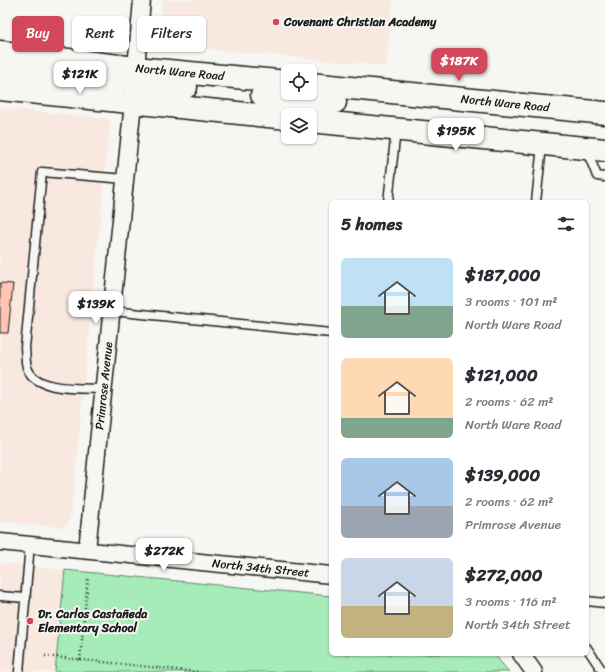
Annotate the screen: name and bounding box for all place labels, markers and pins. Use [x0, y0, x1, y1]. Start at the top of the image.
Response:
place label: Covenant Christian Academy [283, 11, 437, 33]
marker: Covenant Christian Academy [271, 17, 281, 27]
pin: $187K [431, 48, 487, 82]
pin: $121K [52, 61, 108, 95]
pin: $195K [428, 118, 484, 152]
pin: $139K [68, 291, 124, 325]
pin: $272K [136, 538, 192, 572]
place label: Dr. Carlos Castañeda Elementary School [38, 603, 148, 639]
marker: Dr. Carlos Castañeda Elementary School [25, 616, 35, 626]

